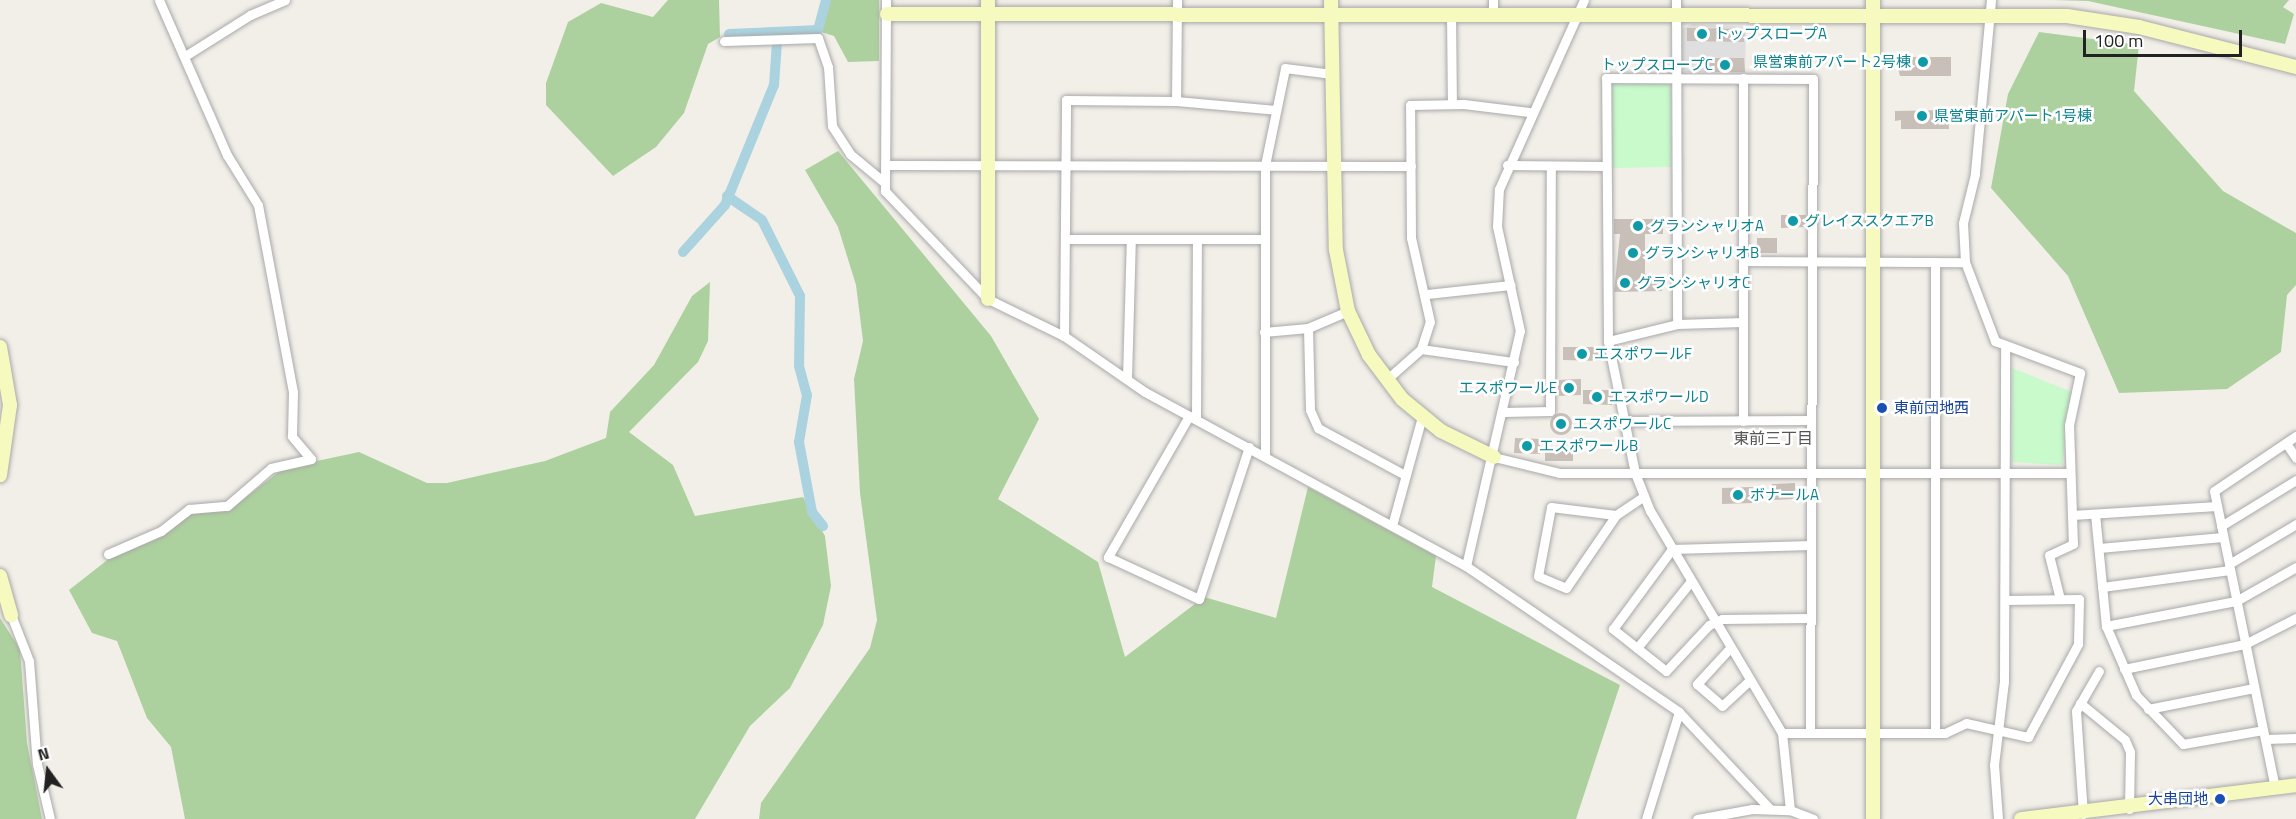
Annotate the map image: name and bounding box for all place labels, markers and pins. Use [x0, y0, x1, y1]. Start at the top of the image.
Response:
place label: トップスロープA [1714, 25, 1828, 43]
marker: トップスロープA [1695, 27, 1709, 41]
place label: 県営東前アパート2号棟 [1753, 53, 1911, 71]
marker: 県営東前アパート2号棟 [1916, 55, 1930, 69]
place label: トップスロープC [1600, 56, 1713, 74]
marker: トップスロープC [1718, 58, 1732, 72]
place label: 県営東前アパート1号棟 [1934, 107, 2092, 125]
marker: 県営東前アパート1号棟 [1915, 109, 1929, 123]
place label: グレイススクエアB [1805, 212, 1934, 230]
marker: グレイススクエアB [1786, 214, 1800, 228]
place label: グランシャリオA [1650, 217, 1764, 235]
marker: グランシャリオA [1631, 219, 1645, 233]
place label: グランシャリオB [1645, 244, 1759, 262]
marker: グランシャリオB [1626, 246, 1640, 260]
place label: グランシャリオC [1637, 274, 1750, 292]
marker: グランシャリオC [1618, 276, 1632, 290]
place label: エスポワールF [1594, 345, 1692, 363]
marker: エスポワールF [1575, 347, 1589, 361]
place label: エスポワールE [1459, 379, 1557, 397]
marker: エスポワールE [1562, 381, 1576, 395]
place label: エスポワールD [1609, 388, 1709, 406]
marker: エスポワールD [1590, 390, 1604, 404]
place label: 東前団地西 [1894, 399, 1969, 417]
marker: 東前団地西 [1875, 401, 1889, 415]
place label: エスポワールC [1573, 415, 1671, 433]
marker: エスポワールC [1554, 417, 1568, 431]
place label: エスポワールB [1539, 437, 1638, 455]
marker: エスポワールB [1520, 439, 1534, 453]
place label: ボナールA [1750, 486, 1819, 504]
marker: ボナールA [1731, 488, 1745, 502]
place label: 大串団地 [2148, 790, 2208, 808]
marker: 大串団地 [2213, 792, 2227, 806]

